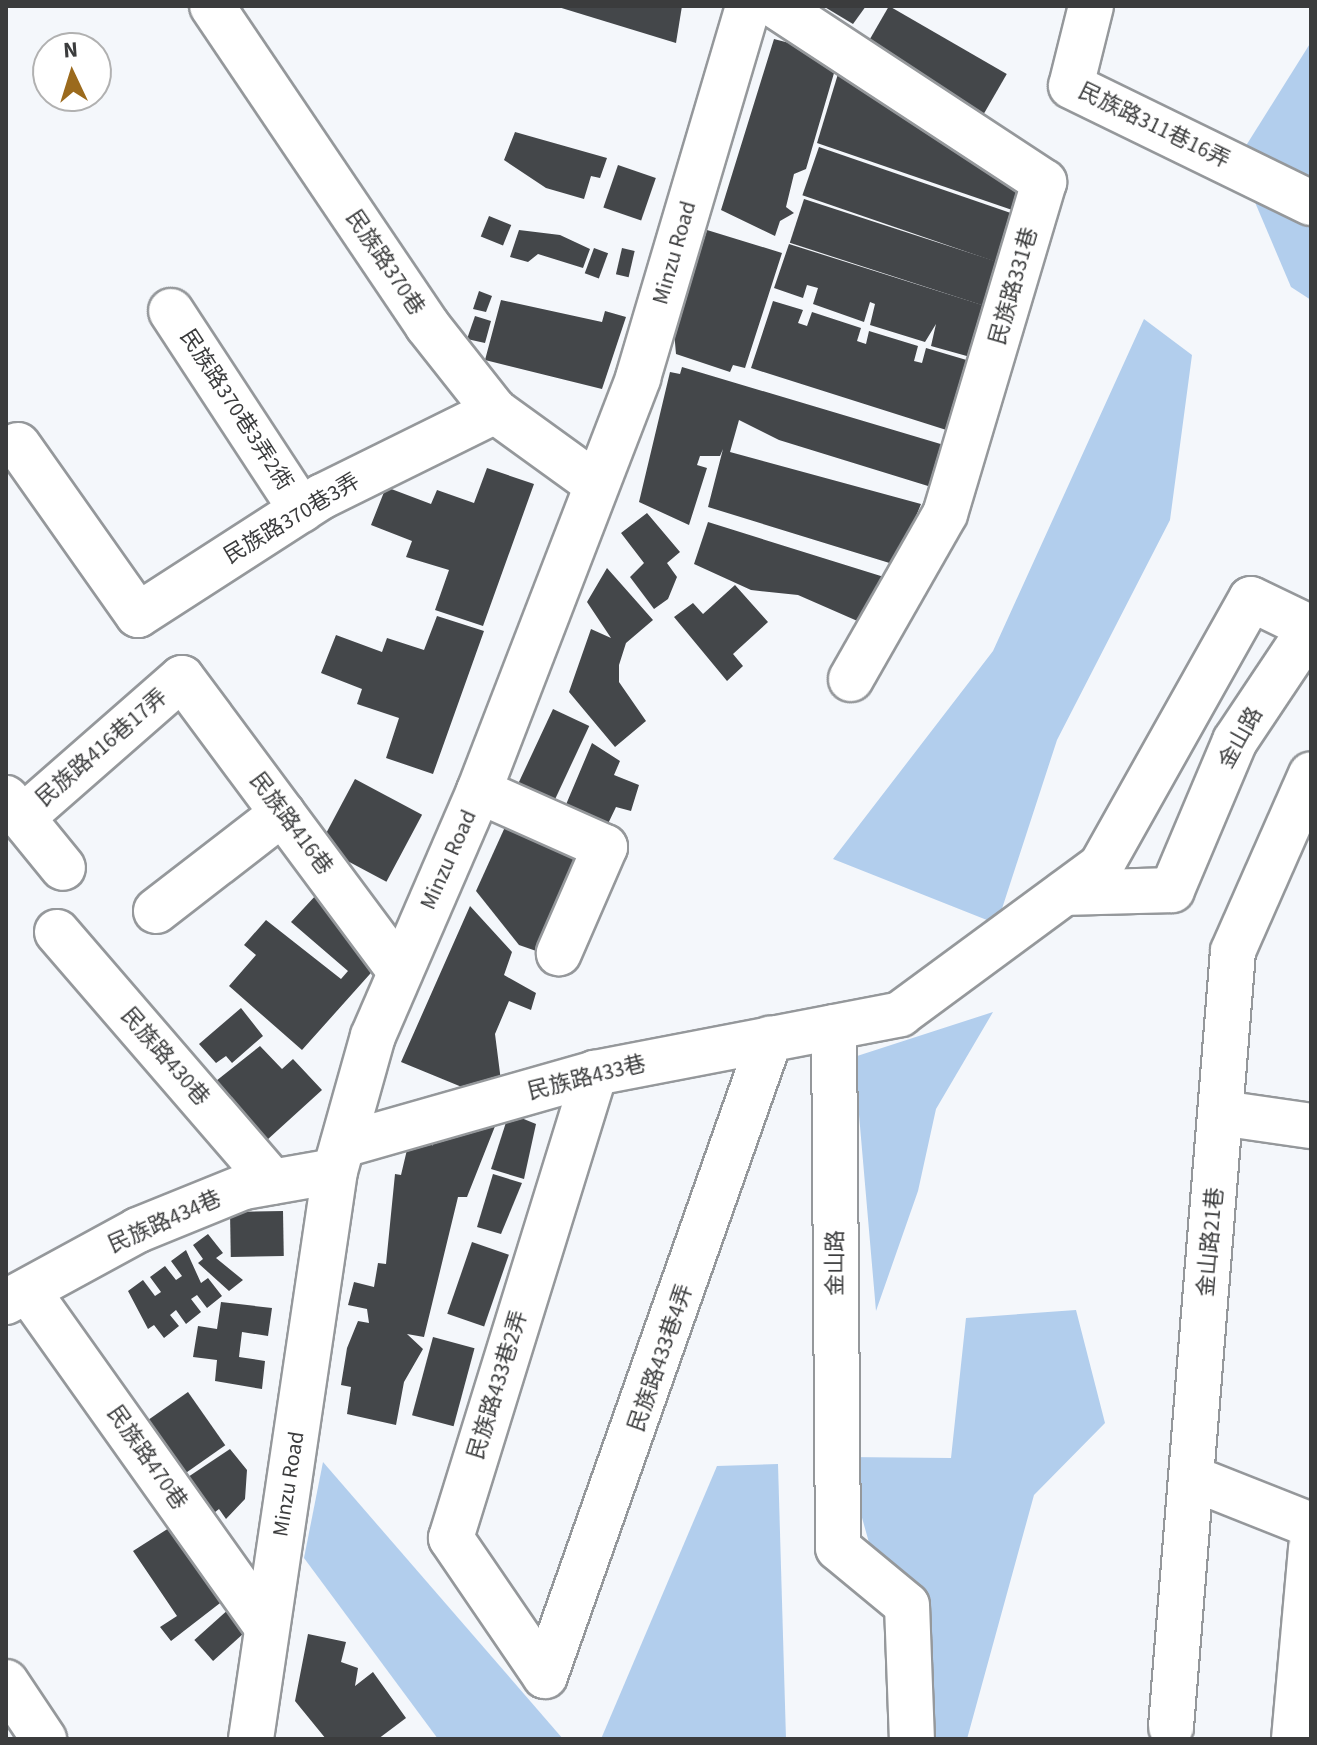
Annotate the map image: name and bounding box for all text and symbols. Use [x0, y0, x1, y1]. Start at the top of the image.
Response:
north arrow [32, 32, 112, 112]
text: N [62, 34, 79, 67]
street label: 民族路311巷16弄 [1074, 78, 1234, 174]
street label: Minzu Road [648, 198, 702, 308]
street label: 民族路370巷 [340, 206, 430, 320]
street label: 民族路331巷 [985, 224, 1043, 348]
street label: 民族路370巷3弄2衖 [174, 325, 298, 495]
street label: 民族路370巷3弄 [219, 468, 365, 570]
street label: 民族路416巷17弄 [31, 684, 173, 812]
street label: 金山路 [1213, 703, 1269, 773]
street label: 民族路416巷 [244, 768, 338, 880]
street label: Minzu Road [415, 806, 483, 914]
street label: 民族路430巷 [115, 1003, 215, 1111]
street label: 民族路433巷 [525, 1051, 649, 1105]
street label: 民族路434巷 [104, 1185, 226, 1259]
street label: 金山路21巷 [1193, 1186, 1229, 1298]
street label: 金山路 [823, 1230, 849, 1296]
street label: 民族路433巷4弄 [623, 1281, 699, 1435]
street label: 民族路433巷2弄 [463, 1308, 533, 1462]
street label: 民族路470巷 [102, 1401, 192, 1515]
street label: Minzu Road [268, 1430, 310, 1538]

